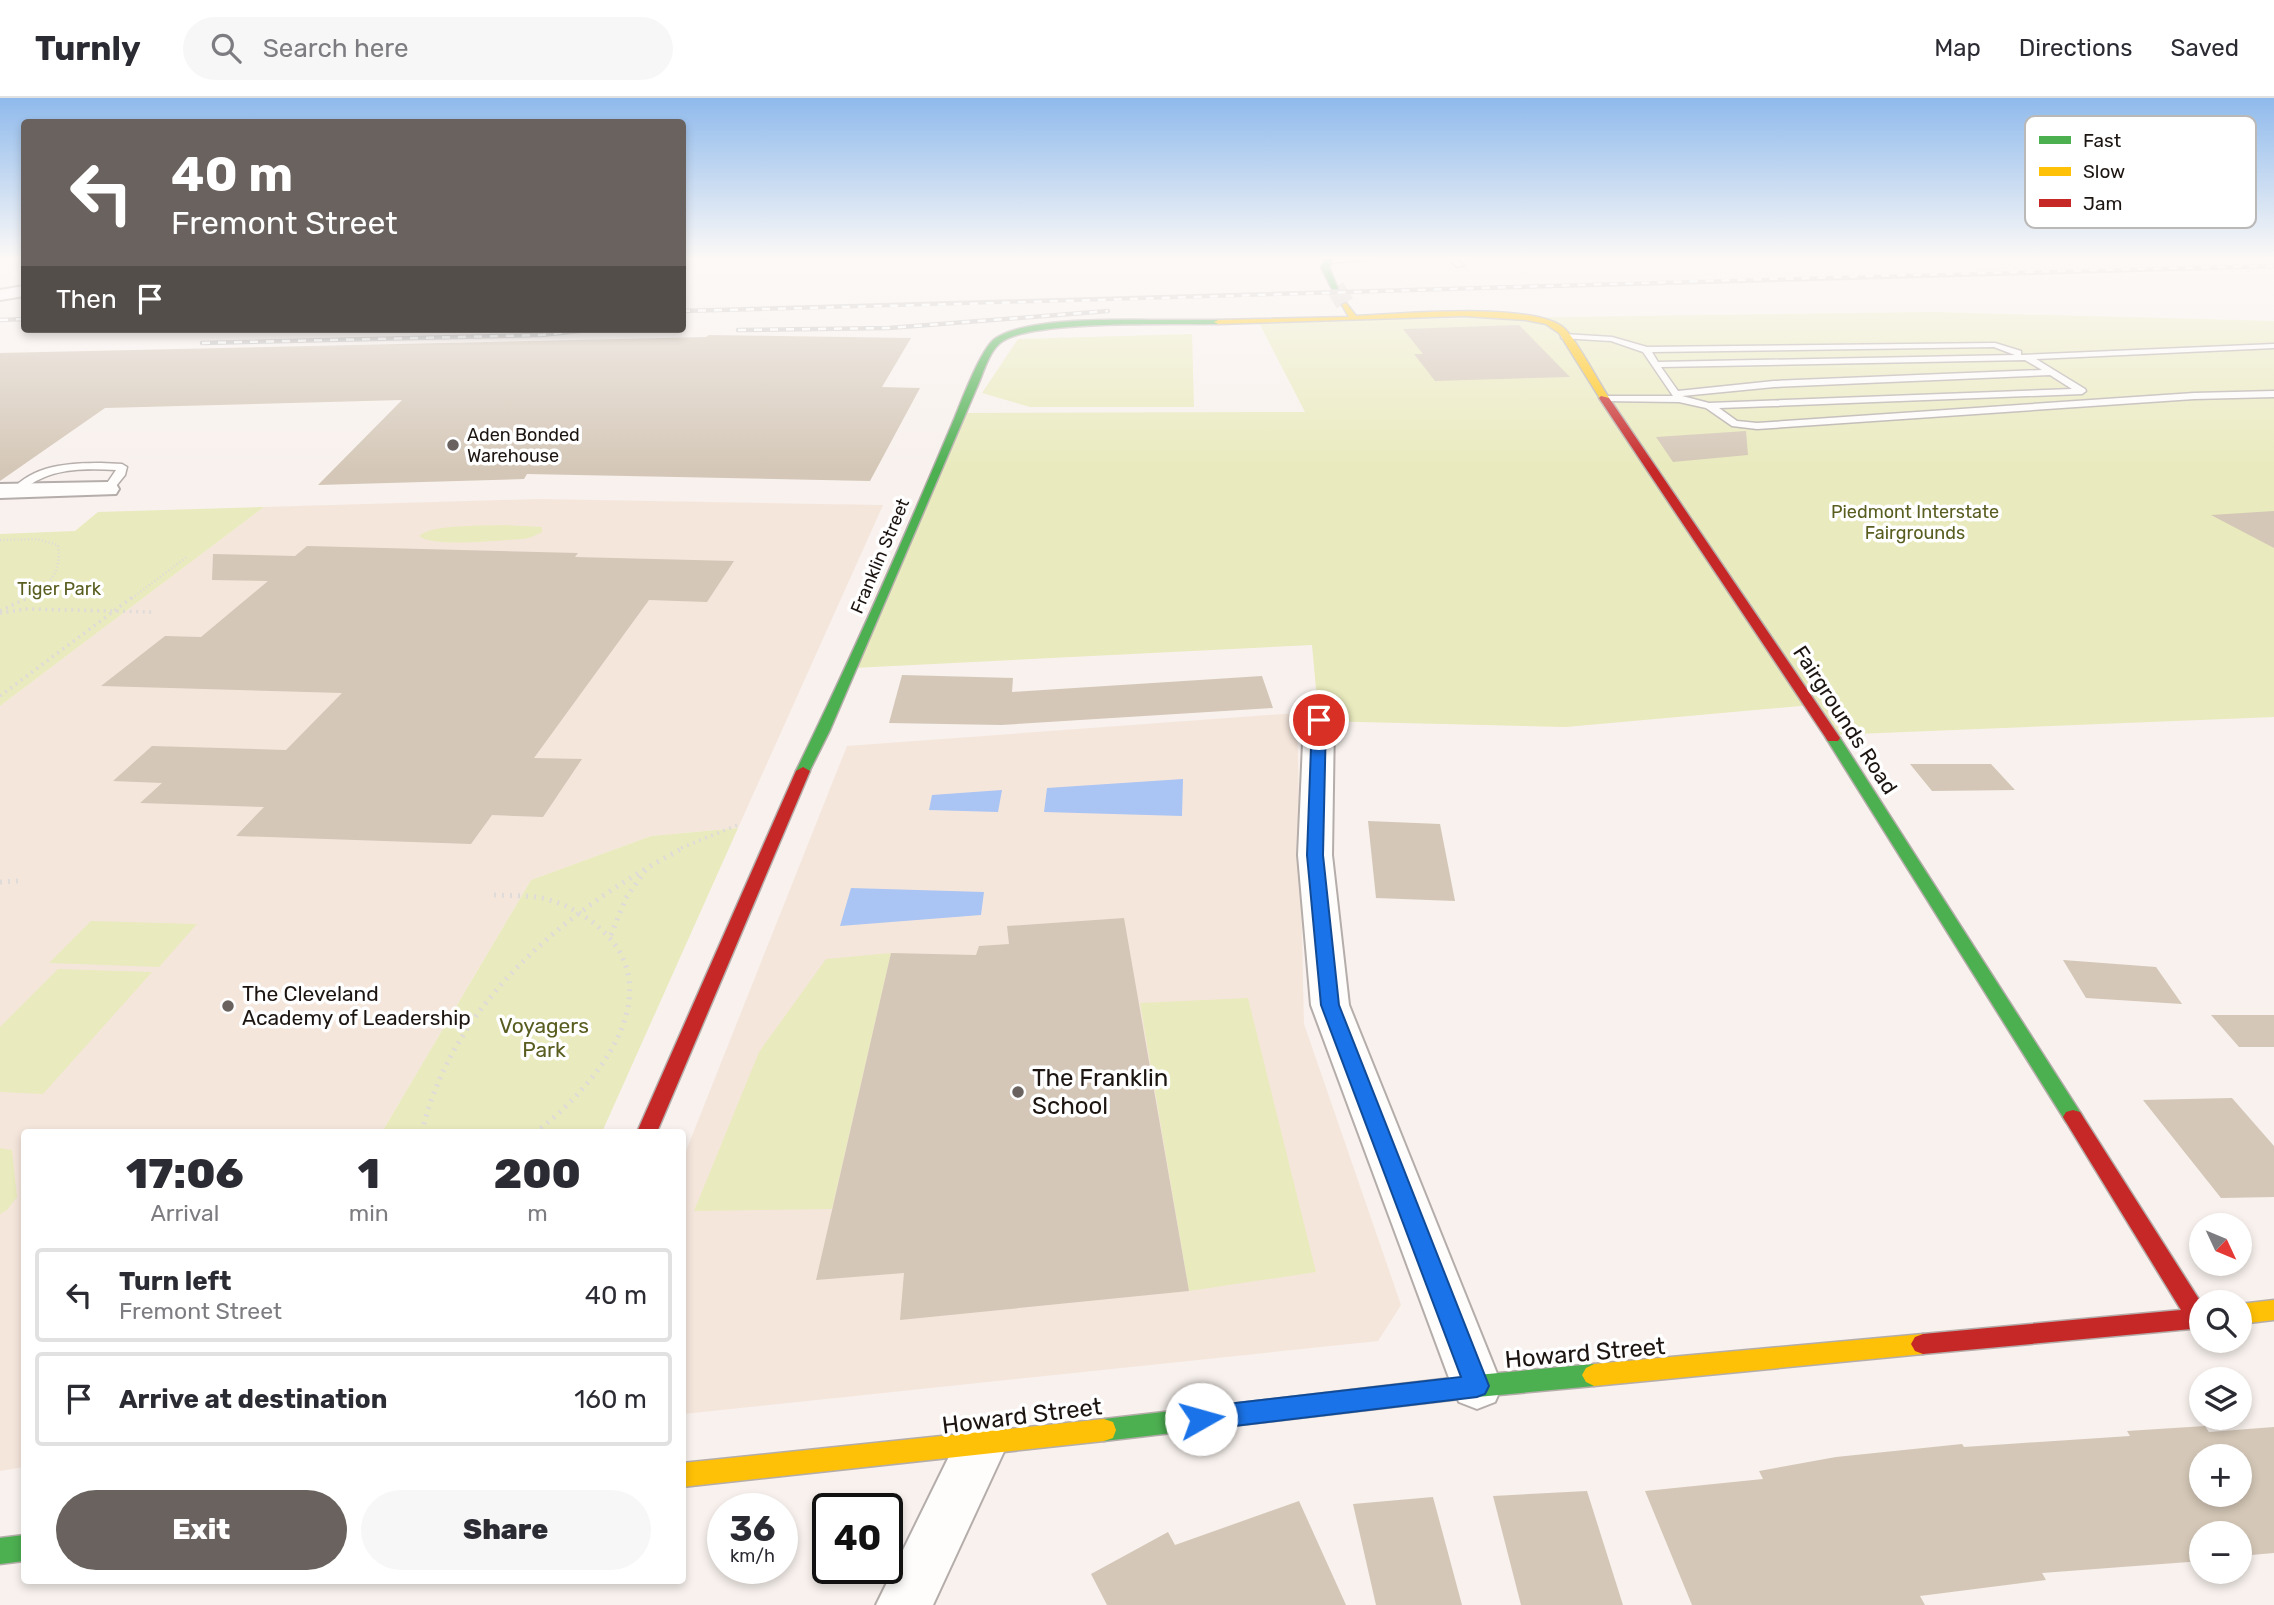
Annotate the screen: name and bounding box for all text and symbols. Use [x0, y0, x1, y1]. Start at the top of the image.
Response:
search box [183, 17, 673, 80]
text: Turnly [35, 29, 141, 68]
icon: search [207, 29, 245, 67]
text: Search here [263, 33, 409, 64]
text: Map [1934, 34, 1981, 62]
text: Directions [2019, 34, 2132, 62]
text: Saved [2170, 34, 2239, 62]
legend [2025, 116, 2256, 228]
text: Fast [2083, 129, 2122, 152]
text: 40 m [171, 145, 293, 203]
icon: left [56, 147, 147, 238]
text: Slow [2083, 160, 2125, 183]
text: Jam [2083, 192, 2122, 215]
text: Fremont Street [171, 204, 398, 242]
icon: arrive [131, 280, 169, 318]
text: Then [56, 284, 117, 315]
place label: Aden Bonded Warehouse [467, 424, 580, 467]
marker: Aden Bonded Warehouse [445, 437, 461, 453]
street label: Franklin Street [846, 495, 914, 617]
park label: Piedmont Interstate Fairgrounds [1831, 501, 1999, 544]
park label: Tiger Park [17, 578, 102, 600]
street label: Fairgrounds Road [1788, 641, 1903, 799]
pin [1289, 690, 1349, 750]
icon: arrive [1300, 701, 1338, 739]
place label: The Cleveland Academy of Leadership [242, 981, 471, 1030]
marker: The Cleveland Academy of Leadership [220, 998, 236, 1014]
park label: Voyagers Park [499, 1013, 589, 1062]
place label: The Franklin School [1032, 1064, 1168, 1120]
marker: The Franklin School [1010, 1084, 1026, 1100]
text: 17:06 [126, 1149, 244, 1199]
text: 1 [358, 1149, 380, 1199]
text: 200 [494, 1149, 581, 1199]
text: Arrival [150, 1199, 219, 1227]
text: min [349, 1199, 389, 1227]
text: m [527, 1199, 548, 1227]
north arrow [2189, 1213, 2252, 1276]
map controls [2189, 1213, 2252, 1584]
text: Turn left [119, 1266, 231, 1297]
icon: left [60, 1276, 98, 1314]
text: 40 m [585, 1280, 647, 1311]
button: search [2189, 1290, 2252, 1353]
text: Fremont Street [119, 1297, 282, 1325]
street label: Howard Street [1504, 1332, 1666, 1374]
button: layers [2189, 1367, 2252, 1430]
icon: arrive [60, 1380, 98, 1418]
position arrow [1164, 1382, 1238, 1456]
text: Arrive at destination [119, 1384, 387, 1415]
text: 160 m [574, 1384, 647, 1415]
street label: Howard Street [940, 1392, 1104, 1440]
button: + [2189, 1444, 2252, 1507]
button: Exit [56, 1490, 347, 1570]
button: Share [361, 1490, 651, 1570]
speed limit sign: 40 [812, 1493, 903, 1584]
text: 36 [730, 1508, 775, 1550]
button: − [2189, 1521, 2252, 1584]
text: km/h [730, 1545, 775, 1567]

